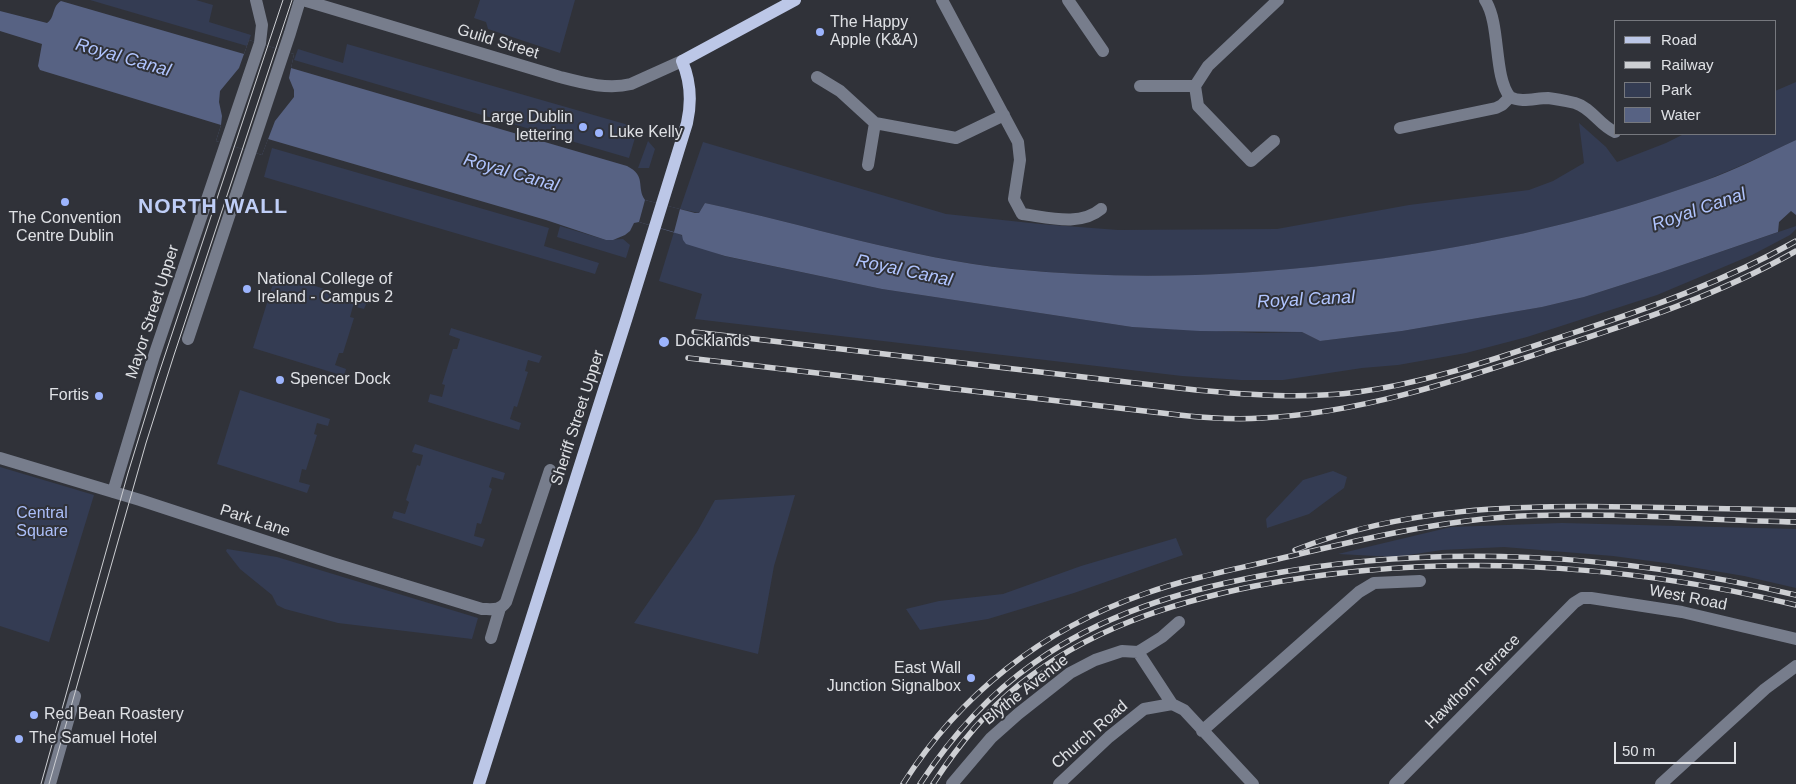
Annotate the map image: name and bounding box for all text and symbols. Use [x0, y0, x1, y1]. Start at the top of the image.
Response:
place label: The Happy Apple (K&A) [830, 13, 918, 51]
street label: Guild Street [455, 20, 541, 64]
legend [1614, 20, 1776, 135]
marker: The Happy Apple (K&A) [814, 26, 826, 38]
text: Road [1661, 31, 1697, 48]
water label: Royal Canal [73, 34, 173, 82]
text: Railway [1661, 56, 1714, 73]
text: Park [1661, 81, 1692, 98]
text: Water [1661, 106, 1700, 123]
place label: Large Dublin lettering [482, 108, 573, 146]
marker: Large Dublin lettering [577, 121, 589, 133]
place label: Luke Kelly [609, 123, 683, 143]
marker: Luke Kelly [593, 127, 605, 139]
water label: Royal Canal [461, 149, 561, 197]
water label: Royal Canal [1649, 184, 1749, 236]
district label: NORTH WALL [137, 194, 289, 220]
marker: The Convention Centre Dublin [59, 196, 71, 208]
place label: The Convention Centre Dublin [9, 209, 121, 247]
street label: Mayor Street Upper [122, 243, 184, 381]
water label: Royal Canal [854, 250, 954, 292]
place label: National College of Ireland - Campus 2 [257, 270, 393, 308]
marker: National College of Ireland - Campus 2 [241, 283, 253, 295]
water label: Royal Canal [1256, 287, 1356, 313]
place label: Docklands [675, 332, 750, 352]
marker: Docklands [657, 335, 671, 349]
street label: Sheriff Street Upper [547, 348, 609, 488]
place label: Spencer Dock [290, 370, 390, 390]
marker: Spencer Dock [274, 374, 286, 386]
place label: Fortis [49, 386, 89, 406]
marker: Fortis [93, 390, 105, 402]
street label: Park Lane [217, 501, 293, 541]
park label: Central Square [16, 504, 68, 542]
street label: West Road [1647, 581, 1729, 615]
street label: Hawthorn Terrace [1422, 631, 1524, 733]
street label: Blythe Avenue [980, 651, 1072, 729]
place label: East Wall Junction Signalbox [827, 659, 961, 697]
marker: East Wall Junction Signalbox [965, 672, 977, 684]
street label: Church Road [1048, 697, 1132, 773]
place label: Red Bean Roastery [44, 705, 184, 725]
marker: Red Bean Roastery [28, 709, 40, 721]
place label: The Samuel Hotel [29, 729, 157, 749]
scale bar [1616, 732, 1738, 764]
marker: The Samuel Hotel [13, 733, 25, 745]
text: 50 m [1622, 742, 1655, 759]

